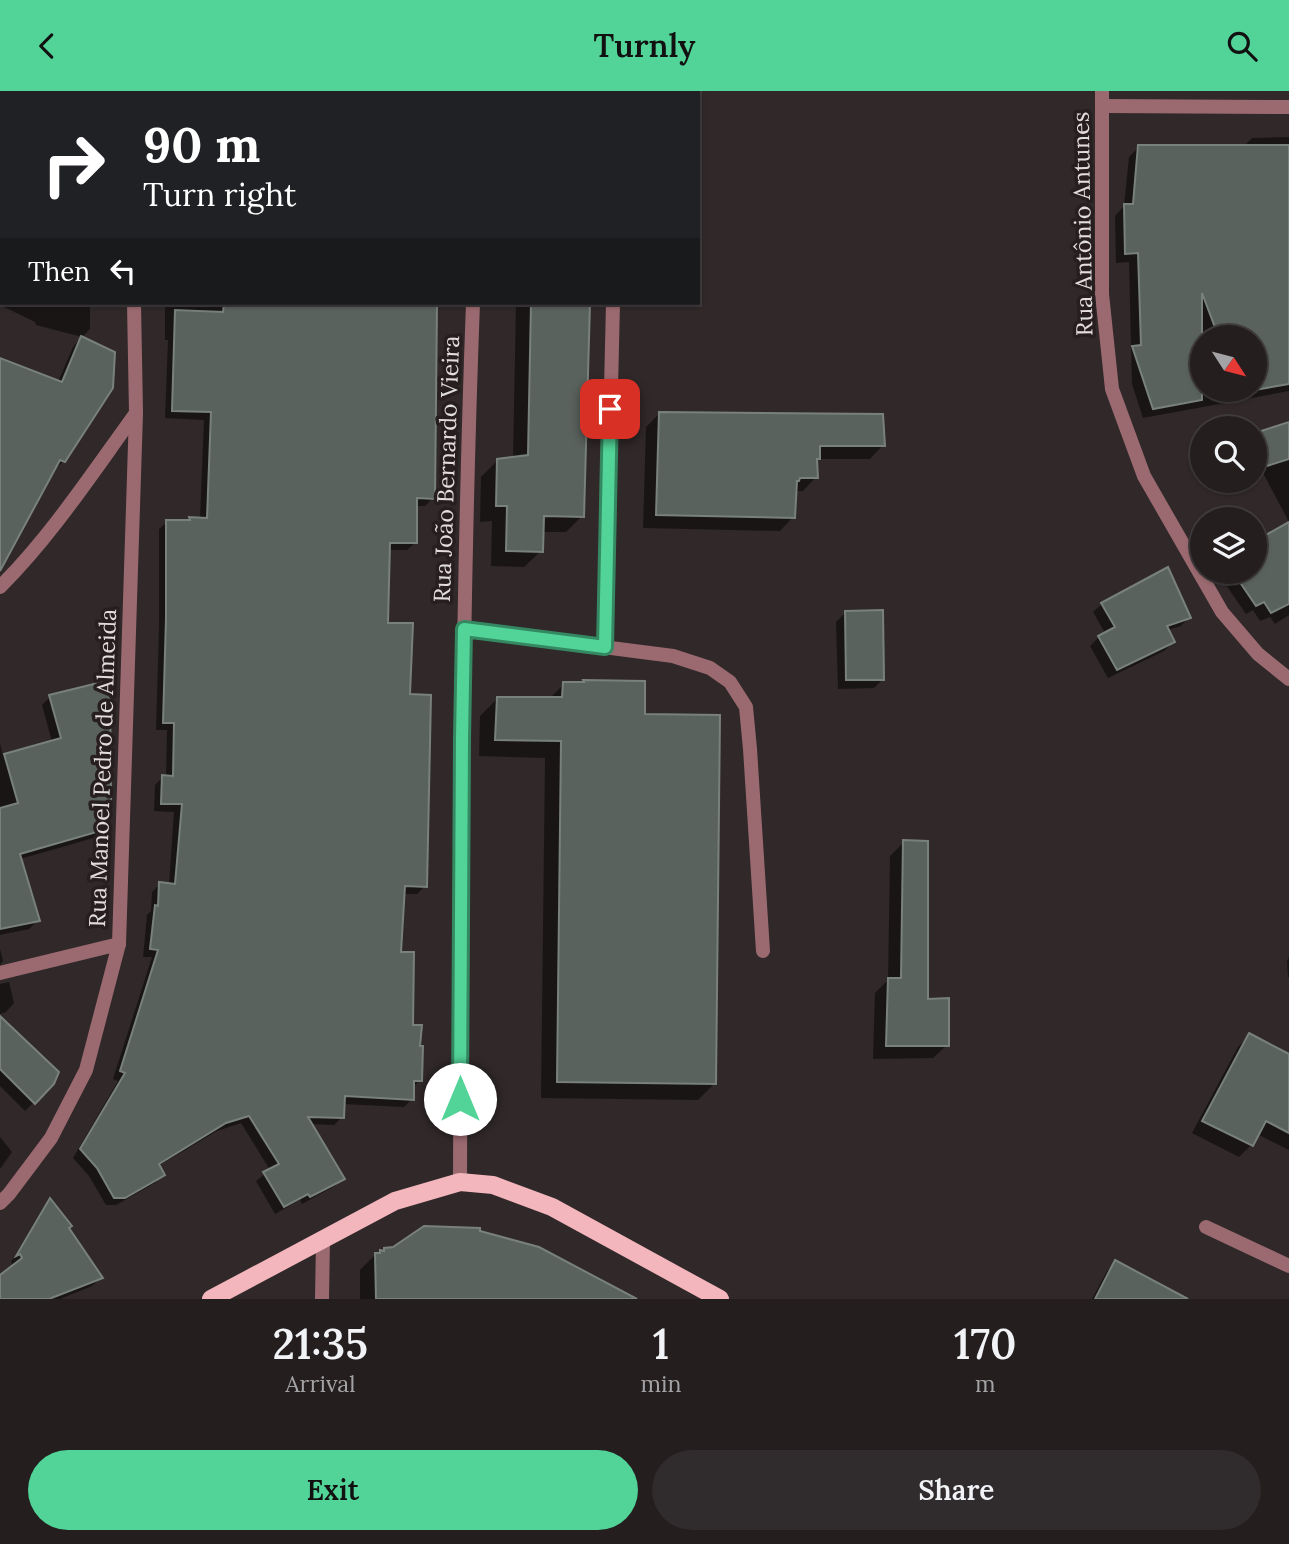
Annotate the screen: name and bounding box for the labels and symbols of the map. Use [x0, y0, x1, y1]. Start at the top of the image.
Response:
street label: Rua Antônio Antunes [1066, 112, 1098, 336]
north arrow [1190, 325, 1267, 403]
street label: Rua João Bernardo Vieira [427, 335, 465, 603]
pin [580, 379, 640, 439]
street label: Rua Manoel Pedro de Almeida [82, 608, 122, 928]
position arrow [423, 1062, 497, 1136]

